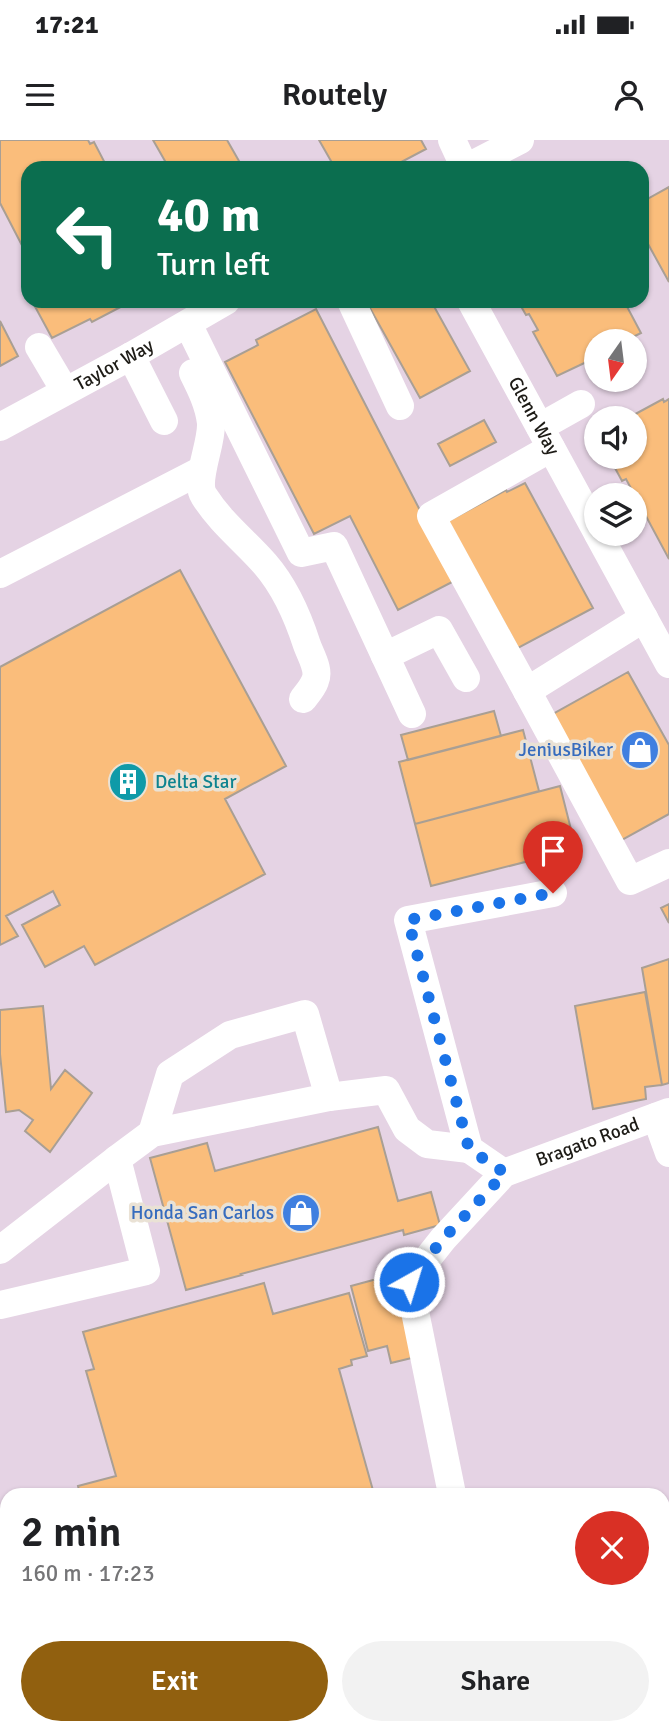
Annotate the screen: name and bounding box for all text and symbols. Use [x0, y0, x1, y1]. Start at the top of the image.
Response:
text: 17:21 [35, 9, 99, 41]
text: Routely [282, 75, 387, 114]
icon: menu [21, 76, 59, 114]
icon: person [610, 76, 648, 114]
text: 40 m [157, 185, 260, 245]
icon: left [42, 189, 133, 280]
text: Turn left [157, 245, 270, 284]
north arrow [584, 329, 648, 392]
map controls [584, 329, 647, 546]
street label: Taylor Way [71, 333, 158, 396]
street label: Glenn Way [503, 373, 565, 460]
button: sound [584, 406, 647, 469]
button: layers [584, 483, 647, 546]
shop icon: JeniusBiker [619, 729, 661, 771]
place label: JeniusBiker [518, 738, 613, 762]
building icon: Delta Star [107, 761, 149, 803]
place label: Delta Star [155, 770, 236, 794]
pin [523, 821, 583, 893]
icon: arrive [534, 832, 572, 870]
street label: Bragato Road [532, 1112, 642, 1172]
shop icon: Honda San Carlos [280, 1192, 322, 1234]
place label: Honda San Carlos [131, 1201, 274, 1225]
position arrow [372, 1245, 446, 1319]
text: 2 min [21, 1507, 122, 1558]
button: close [575, 1511, 649, 1585]
text: 160 m · 17:23 [21, 1559, 155, 1588]
button: Exit [21, 1641, 328, 1721]
button: Share [342, 1641, 649, 1721]

